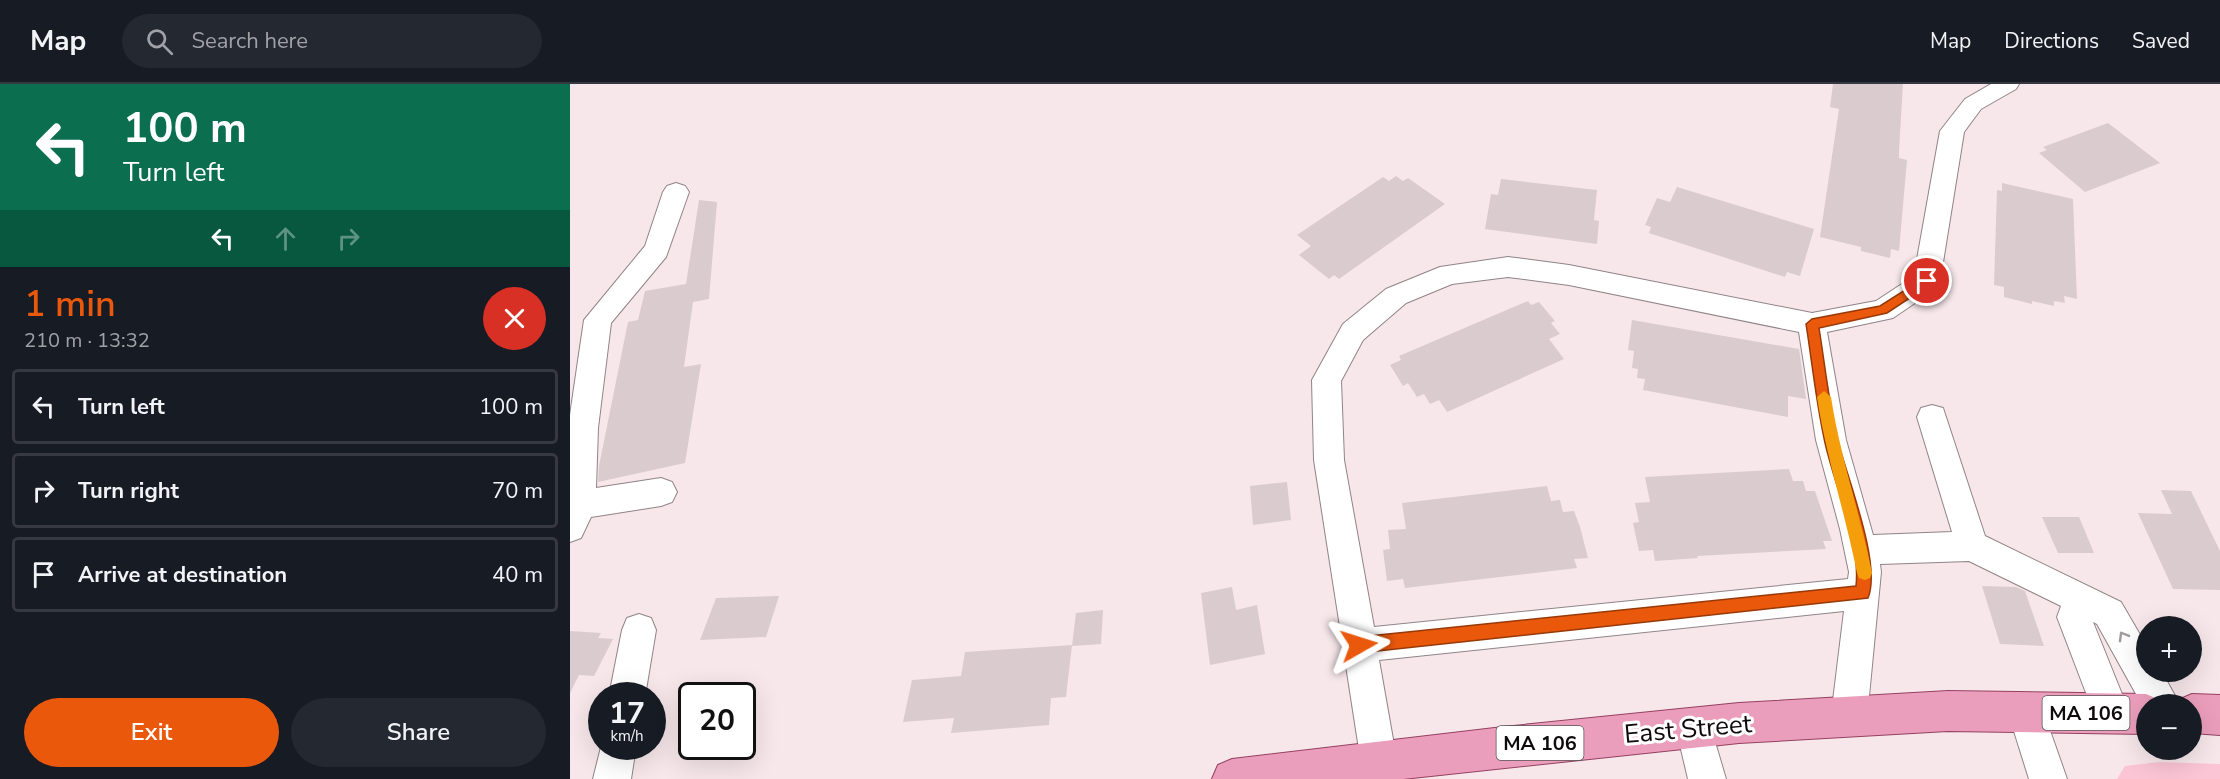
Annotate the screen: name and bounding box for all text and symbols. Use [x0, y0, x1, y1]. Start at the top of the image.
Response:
search box [122, 14, 542, 68]
text: Map [30, 22, 86, 60]
icon: search [143, 25, 176, 58]
text: Search here [191, 26, 308, 56]
text: Map [1930, 27, 1971, 55]
text: Directions [2004, 27, 2099, 55]
text: Saved [2132, 27, 2190, 55]
text: 100 m [123, 100, 247, 157]
icon: left [24, 108, 102, 186]
text: Turn left [123, 154, 224, 191]
icon: left [206, 222, 239, 255]
icon: ahead [269, 222, 302, 255]
icon: right [332, 222, 365, 255]
pin [1901, 255, 1952, 306]
icon: arrive [1910, 264, 1943, 297]
text: 1 min [24, 280, 116, 329]
button: close [483, 287, 546, 350]
text: 210 m · 13:32 [24, 327, 150, 354]
icon: left [27, 390, 60, 423]
text: Turn left [78, 392, 165, 422]
text: 100 m [479, 392, 543, 422]
icon: right [27, 474, 60, 507]
text: Turn right [78, 476, 179, 506]
text: 70 m [492, 476, 543, 506]
icon: arrive [27, 558, 60, 591]
text: Arrive at destination [78, 560, 287, 590]
text: 40 m [492, 560, 543, 590]
position arrow [1327, 613, 1391, 677]
map controls [2136, 616, 2202, 760]
button: + [2136, 616, 2202, 682]
one-way arrow [2118, 632, 2130, 642]
speed limit sign: 20 [678, 682, 756, 760]
text: 17 [609, 693, 645, 734]
button: − [2136, 694, 2202, 760]
road number: MA 106 [2042, 696, 2129, 730]
button: Exit [24, 698, 279, 767]
button: Share [291, 698, 546, 767]
street label: East Street [1623, 706, 1754, 752]
text: km/h [610, 726, 644, 746]
road number: MA 106 [1496, 726, 1584, 760]

